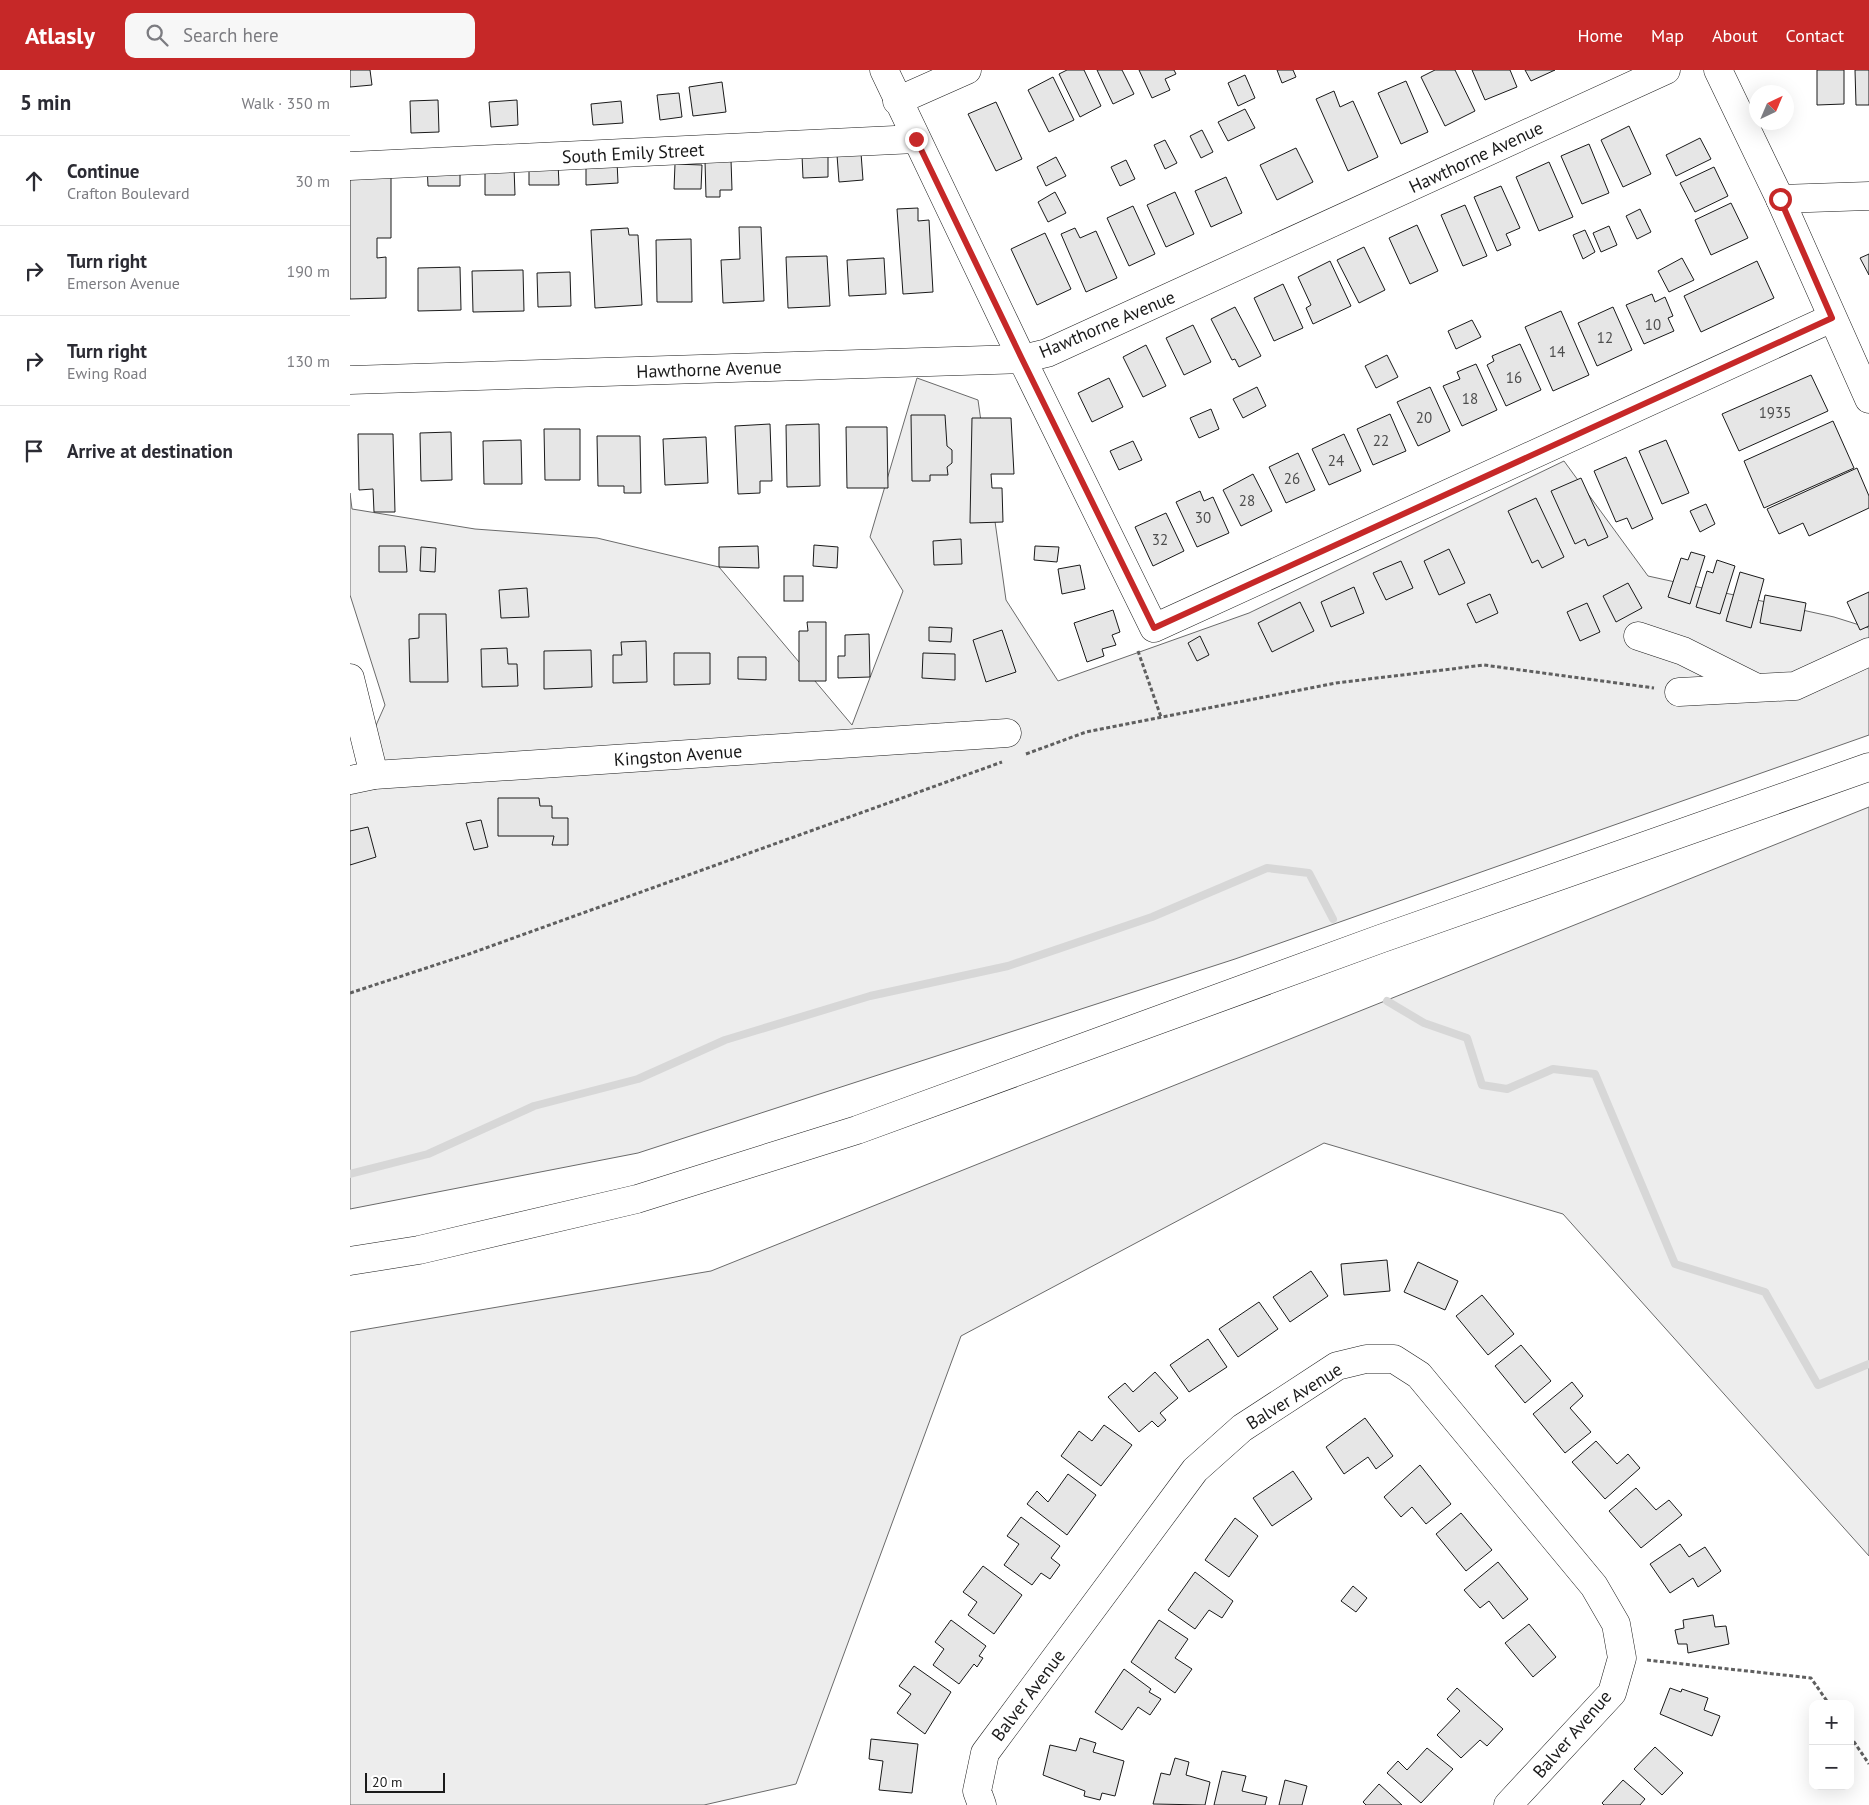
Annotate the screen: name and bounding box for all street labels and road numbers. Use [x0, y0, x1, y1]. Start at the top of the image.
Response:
street label: Hawthorne Avenue [1405, 116, 1547, 198]
street label: South Emily Street [561, 138, 705, 168]
street label: Hawthorne Avenue [1036, 285, 1178, 363]
street label: Hawthorne Avenue [636, 355, 782, 383]
street label: Kingston Avenue [613, 739, 743, 771]
street label: Balver Avenue [1242, 1357, 1346, 1435]
street label: Balver Avenue [986, 1645, 1070, 1745]
street label: Balver Avenue [1528, 1685, 1616, 1783]

